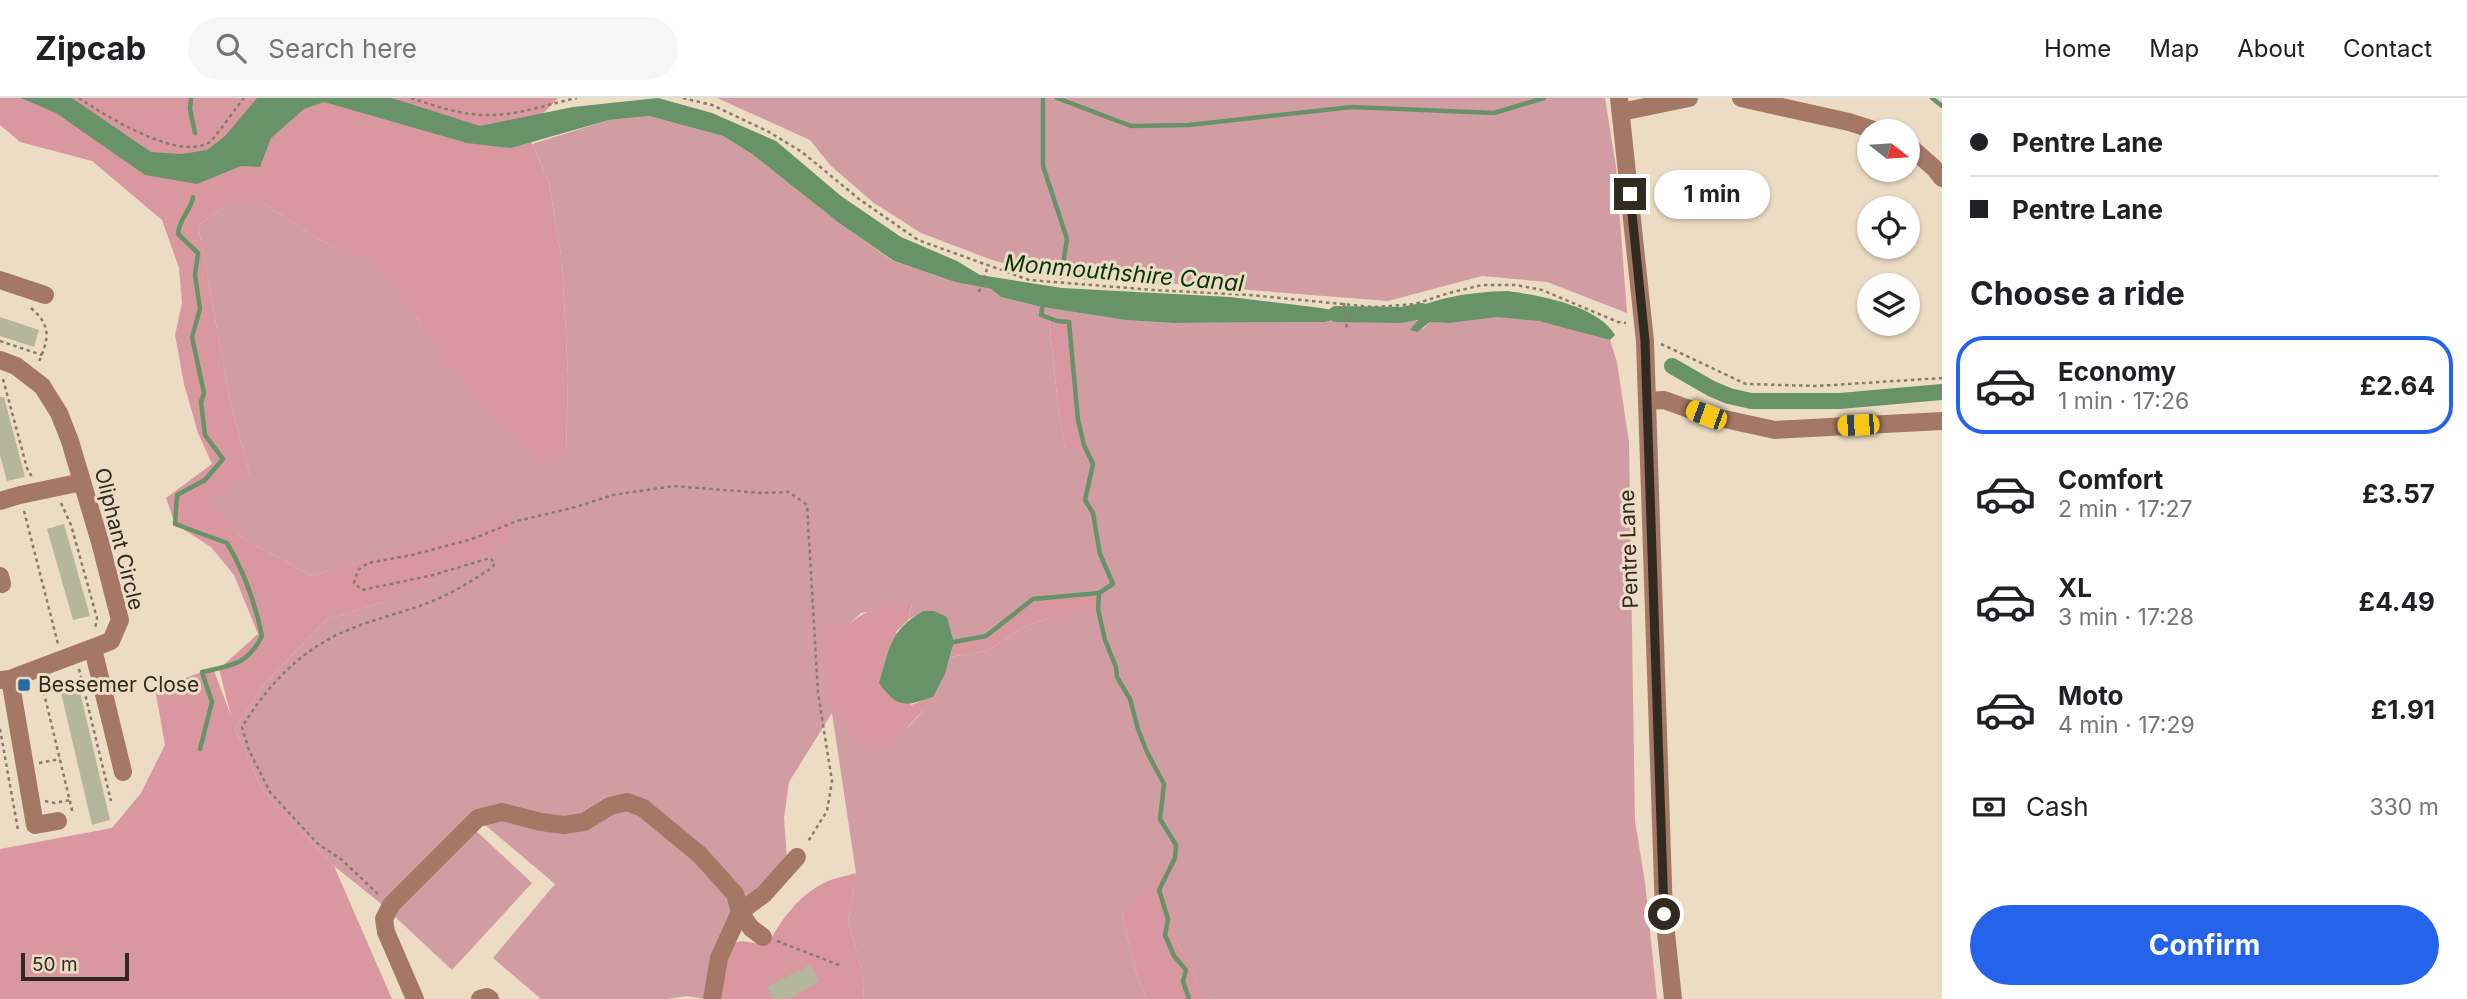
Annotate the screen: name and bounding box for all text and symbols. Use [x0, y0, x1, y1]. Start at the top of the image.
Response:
search box [188, 17, 678, 80]
text: Zipcab [35, 28, 146, 68]
icon: search [212, 29, 250, 67]
text: Search here [268, 33, 417, 64]
text: Home [2044, 34, 2111, 63]
text: Map [2149, 34, 2199, 63]
text: About [2237, 34, 2305, 63]
text: Contact [2343, 34, 2432, 63]
north arrow [1857, 119, 1920, 182]
map controls [1857, 119, 1920, 336]
text: Pentre Lane [2012, 127, 2163, 158]
callout: 1 min [1654, 170, 1770, 218]
route end [1614, 178, 1646, 210]
text: 1 min [1684, 180, 1740, 208]
text: Pentre Lane [2012, 194, 2163, 225]
button: locate [1857, 196, 1920, 259]
water label: Monmouthshire Canal [1003, 249, 1245, 297]
button: layers [1857, 273, 1920, 336]
text: Choose a ride [1970, 274, 2185, 313]
icon: car [1974, 354, 2037, 417]
text: Economy [2058, 356, 2176, 387]
text: £2.64 [2360, 370, 2435, 401]
text: 1 min · 17:26 [2058, 387, 2189, 415]
car [1683, 398, 1730, 432]
car [1837, 413, 1880, 437]
icon: car [1974, 462, 2037, 525]
text: Comfort [2058, 464, 2163, 495]
street label: Oliphant Circle [90, 465, 149, 613]
text: £3.57 [2362, 478, 2435, 509]
street label: Pentre Lane [1614, 489, 1643, 609]
text: 2 min · 17:27 [2058, 495, 2193, 523]
icon: car [1974, 570, 2037, 633]
text: XL [2058, 572, 2092, 603]
text: £4.49 [2359, 586, 2435, 617]
text: 3 min · 17:28 [2058, 603, 2194, 631]
place label: Bessemer Close [38, 672, 199, 697]
marker: Bessemer Close [16, 677, 32, 693]
icon: car [1974, 678, 2037, 741]
text: Moto [2058, 680, 2123, 711]
text: £1.91 [2371, 694, 2435, 725]
text: 4 min · 17:29 [2058, 711, 2195, 739]
icon: cash [1970, 788, 2008, 826]
text: Cash [2026, 791, 2089, 822]
text: 330 m [2369, 793, 2439, 821]
route start [1648, 898, 1680, 930]
button: Confirm [1970, 905, 2439, 985]
scale bar [21, 950, 130, 982]
text: 50 m [32, 953, 78, 976]

